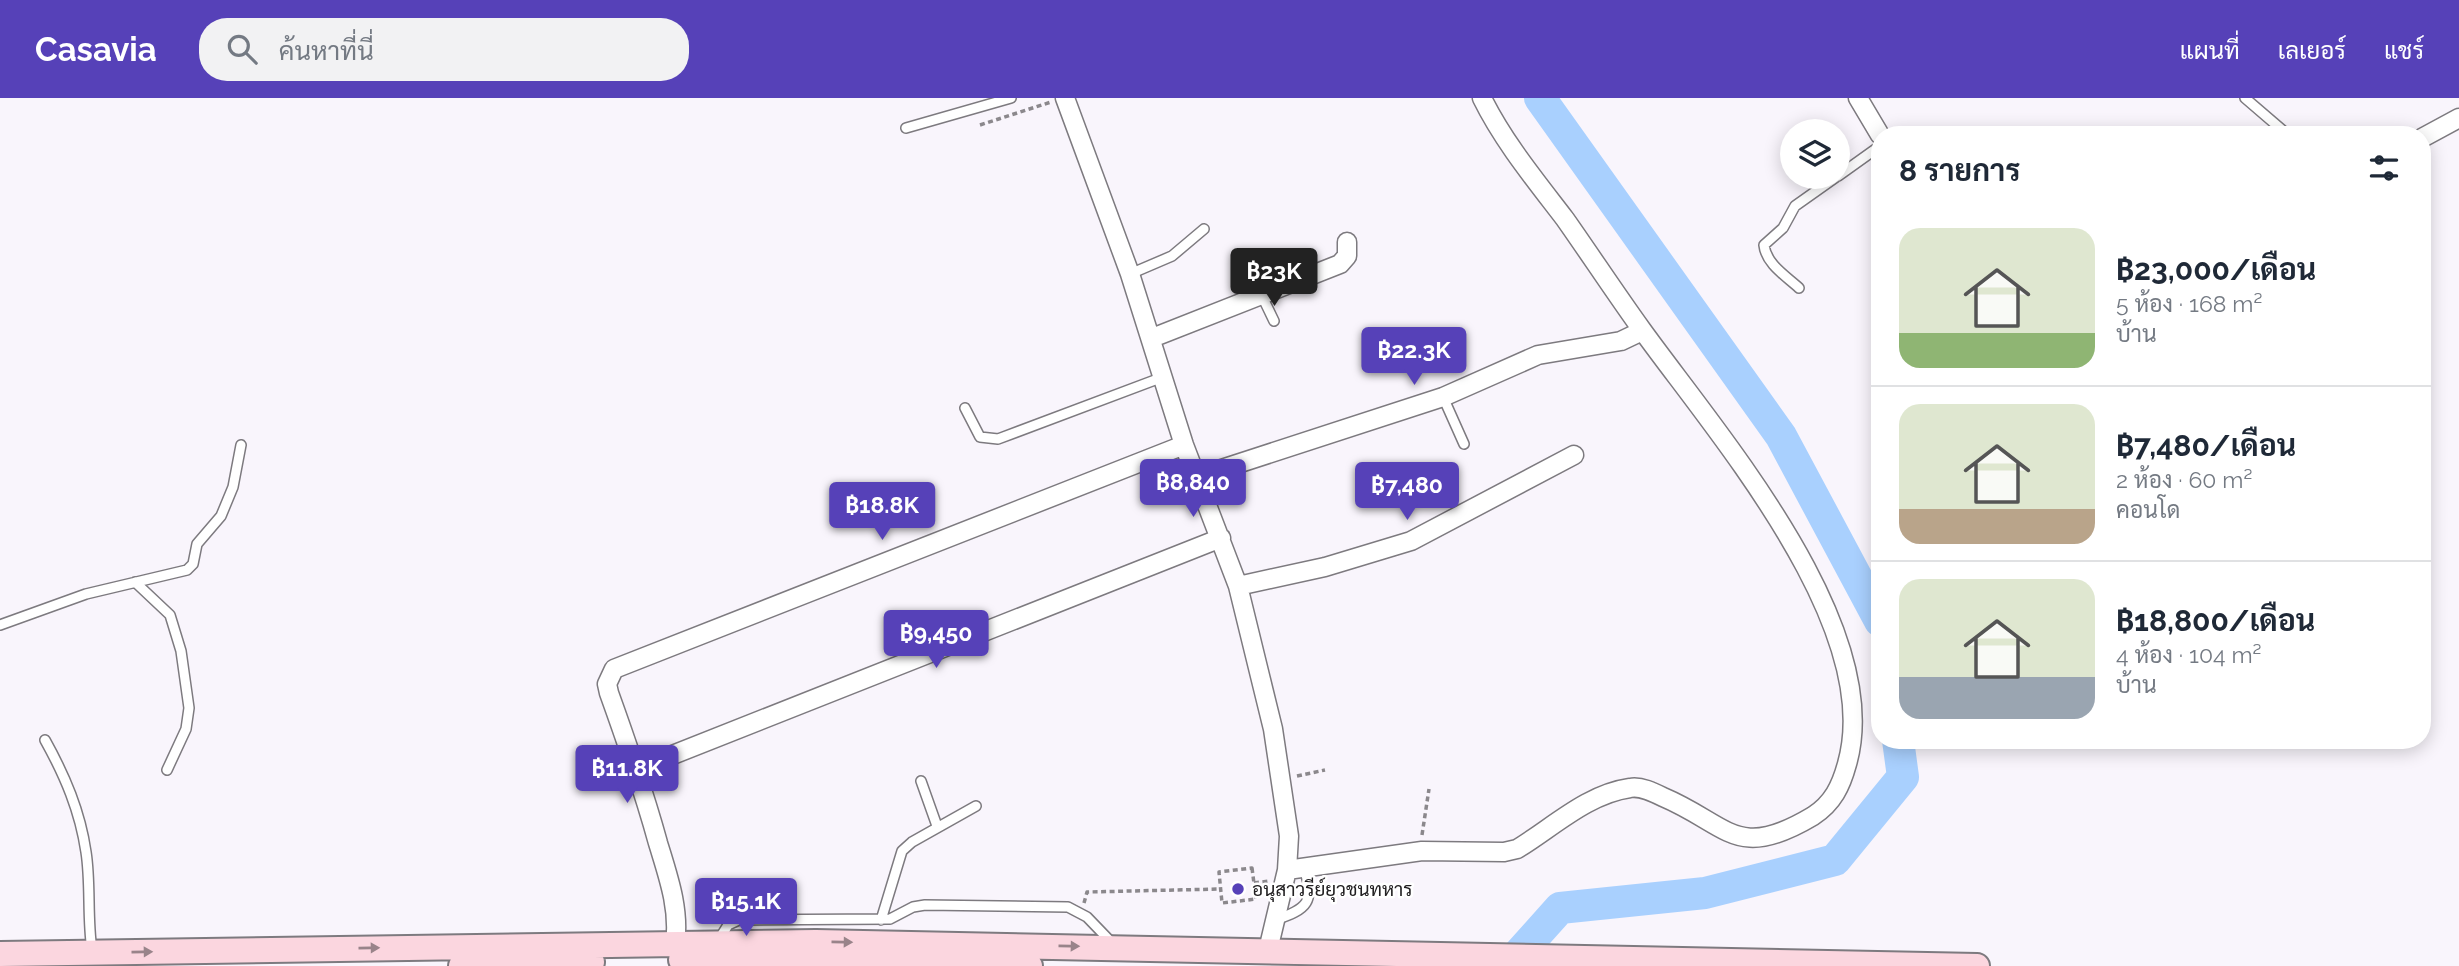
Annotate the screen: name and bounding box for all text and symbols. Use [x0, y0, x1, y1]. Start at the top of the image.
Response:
search box [199, 18, 689, 81]
text: Casavia [35, 30, 157, 69]
icon: search [223, 30, 261, 68]
text: ค้นหาที่นี่ [279, 36, 374, 66]
text: แผนที่ [2180, 36, 2240, 65]
text: เลเยอร์ [2278, 36, 2346, 65]
text: แชร์ [2384, 36, 2424, 65]
map controls [1780, 119, 1850, 189]
button: layers [1780, 119, 1850, 189]
icon: filters [2365, 149, 2403, 187]
text: 8 รายการ [1899, 153, 2020, 188]
pin: ฿23K [1233, 248, 1315, 308]
text: ฿23,000/เดือน [2116, 252, 2316, 287]
icon: home [1955, 256, 2039, 340]
text: ฿23K [1246, 257, 1302, 284]
text: 5 ห้อง · 168 m² [2116, 290, 2262, 317]
text: บ้าน [2116, 320, 2157, 347]
pin: ฿22.3K [1357, 328, 1471, 387]
text: ฿22.3K [1377, 336, 1451, 363]
text: ฿7,480/เดือน [2116, 428, 2296, 463]
icon: home [1955, 432, 2039, 516]
pin: ฿8,840 [1136, 460, 1250, 519]
pin: ฿7,480 [1350, 462, 1464, 522]
text: 2 ห้อง · 60 m² [2116, 466, 2252, 493]
text: ฿8,840 [1156, 468, 1230, 495]
text: ฿7,480 [1371, 471, 1443, 498]
pin: ฿18.8K [825, 482, 939, 542]
text: ฿18.8K [845, 491, 919, 518]
text: คอนโด [2116, 496, 2180, 523]
text: ฿18,800/เดือน [2116, 603, 2315, 638]
icon: home [1955, 607, 2039, 691]
pin: ฿9,450 [879, 610, 993, 670]
text: ฿9,450 [900, 619, 972, 646]
text: 4 ห้อง · 104 m² [2116, 641, 2261, 668]
text: บ้าน [2116, 671, 2157, 698]
pin: ฿11.8K [570, 746, 684, 805]
text: ฿11.8K [591, 754, 663, 781]
place label: อนุสาวรีย์ยุวชนทหาร [1252, 877, 1412, 902]
pin: ฿15.1K [689, 878, 803, 938]
marker: อนุสาวรีย์ยุวชนทหาร [1230, 881, 1246, 897]
text: ฿15.1K [711, 887, 781, 914]
one-way arrow [831, 936, 853, 948]
one-way arrow [1058, 941, 1080, 952]
one-way arrow [358, 943, 380, 954]
one-way arrow [131, 946, 153, 958]

